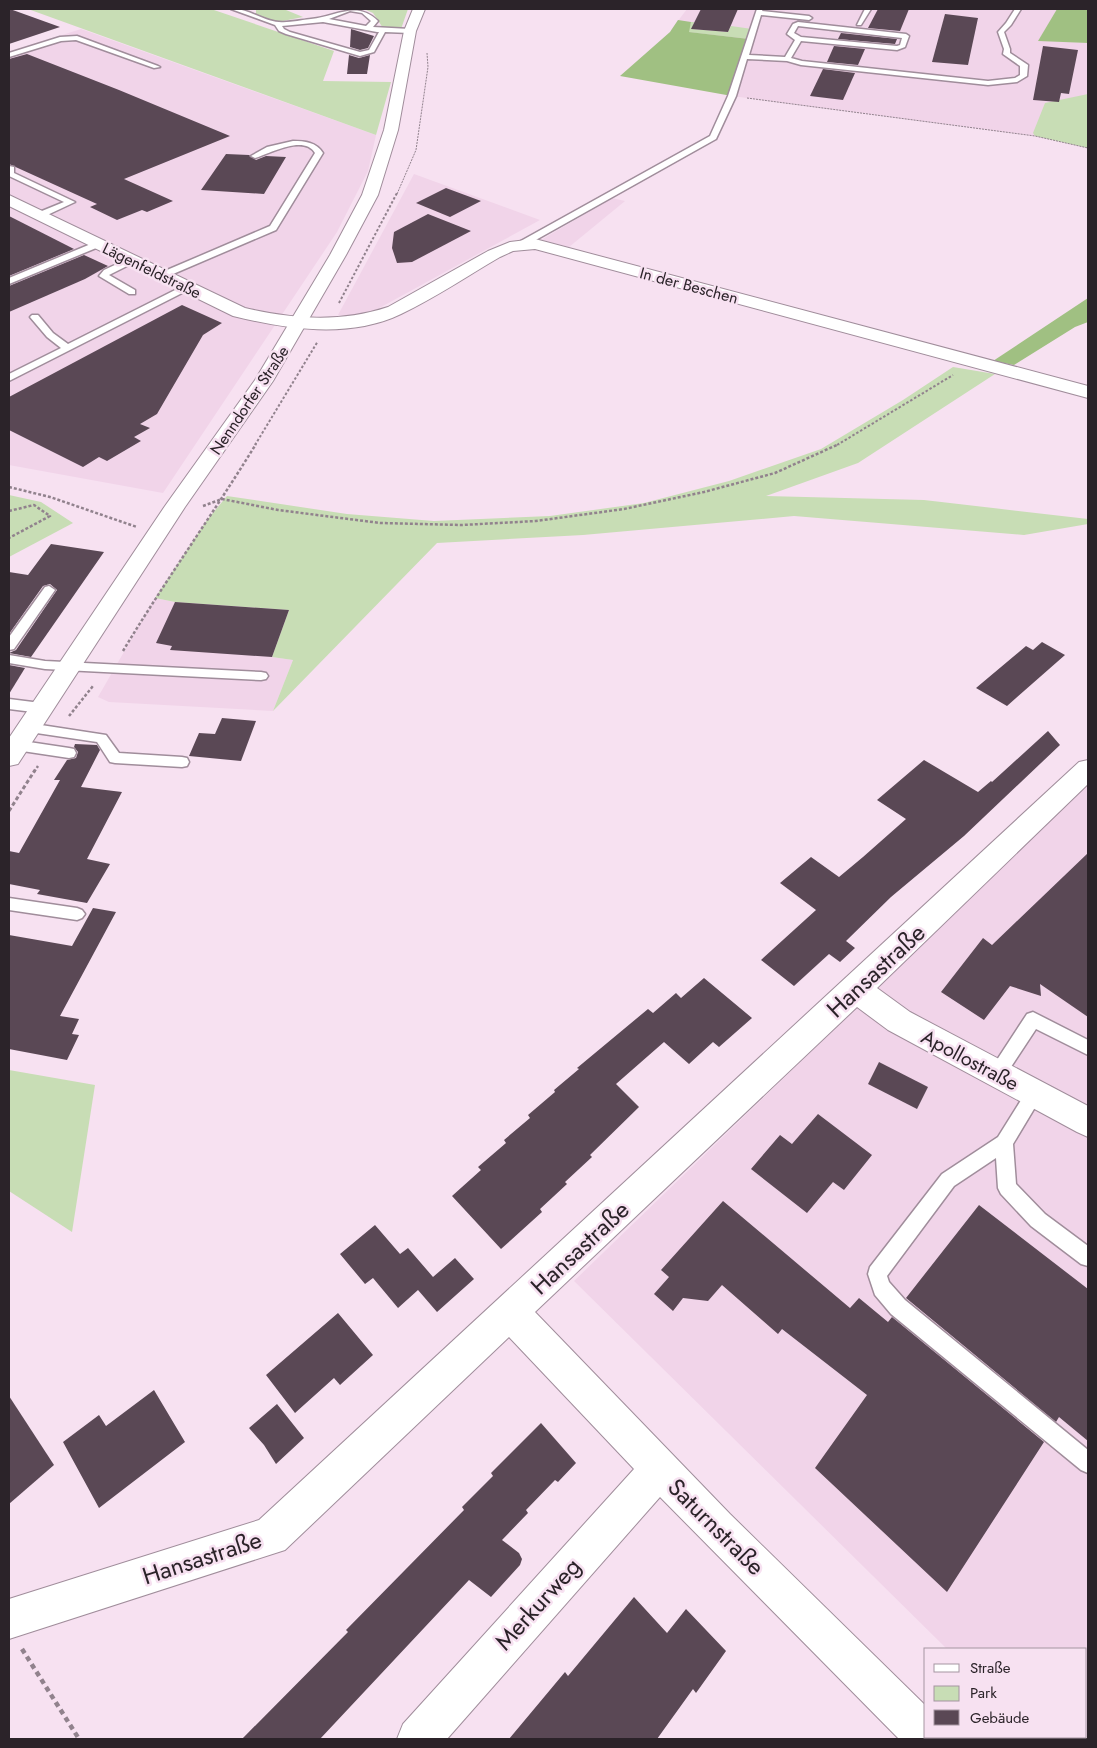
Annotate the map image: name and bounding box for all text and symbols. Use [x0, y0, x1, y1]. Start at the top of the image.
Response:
street label: Lägenfeldstraße [99, 237, 205, 304]
street label: In der Beschen [637, 261, 741, 310]
street label: Nenndorfer Straße [204, 341, 294, 459]
street label: Hansastraße [819, 916, 933, 1026]
street label: Apollostraße [916, 1023, 1024, 1098]
street label: Hansastraße [523, 1193, 637, 1303]
street label: Saturnstraße [660, 1470, 773, 1583]
street label: Hansastraße [138, 1522, 266, 1593]
street label: Merkurweg [487, 1550, 589, 1658]
legend [924, 1648, 1087, 1738]
text: Straße [970, 1657, 1011, 1679]
text: Park [970, 1682, 997, 1704]
text: Gebäude [970, 1707, 1030, 1729]

